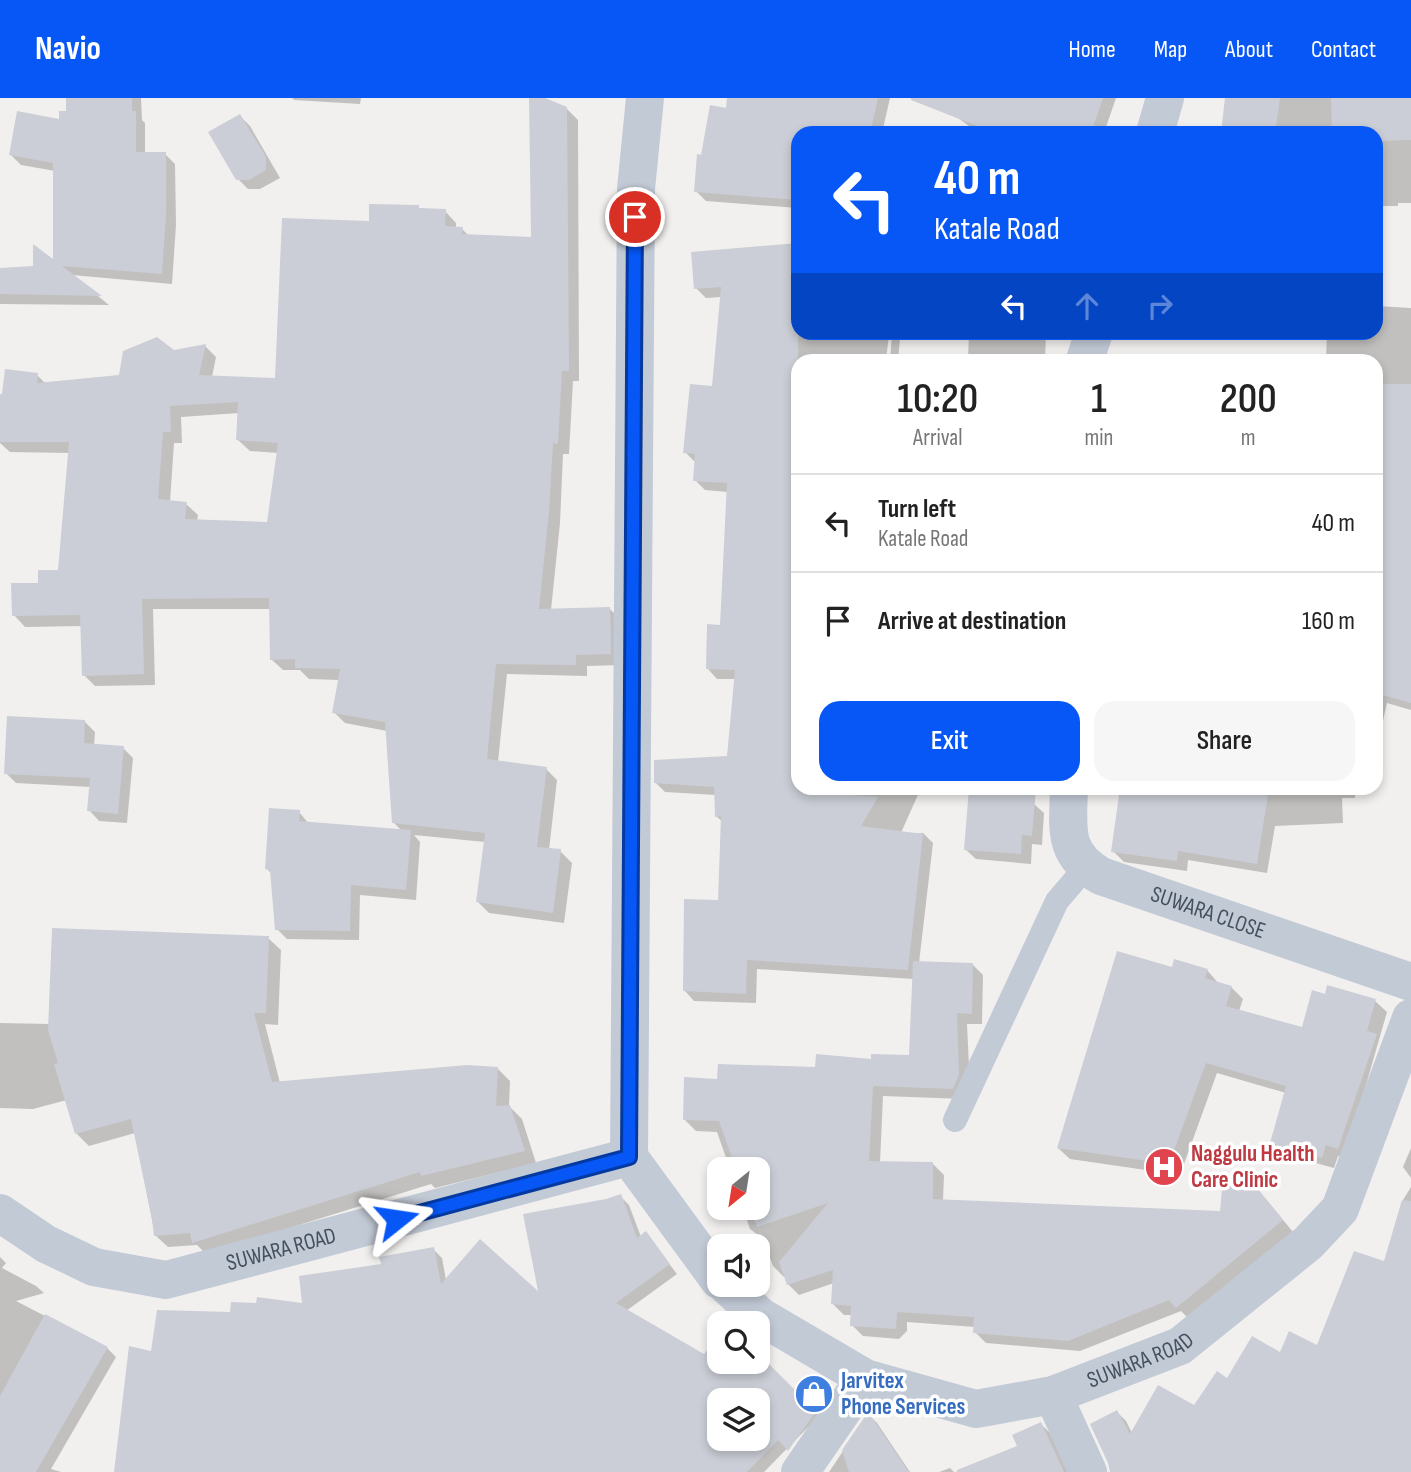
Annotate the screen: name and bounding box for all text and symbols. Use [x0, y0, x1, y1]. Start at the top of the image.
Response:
text: Navio [35, 29, 101, 69]
text: Home [1068, 35, 1116, 64]
text: Map [1154, 35, 1187, 64]
text: About [1225, 35, 1273, 64]
text: Contact [1311, 35, 1376, 64]
text: 40 m [934, 150, 1020, 209]
icon: left [819, 154, 910, 245]
pin [605, 187, 665, 247]
icon: arrive [616, 198, 654, 236]
text: Katale Road [934, 210, 1060, 249]
icon: left [995, 287, 1033, 325]
icon: ahead [1068, 287, 1106, 325]
icon: right [1141, 287, 1179, 325]
text: 10:20 [897, 374, 978, 425]
text: 1 [1091, 374, 1107, 425]
text: 200 [1220, 374, 1277, 425]
text: Arrival [913, 424, 962, 452]
text: min [1085, 424, 1113, 452]
text: m [1241, 424, 1256, 452]
text: Turn left [878, 494, 956, 525]
icon: left [819, 504, 857, 542]
text: 40 m [1312, 508, 1355, 539]
text: Katale Road [878, 525, 968, 553]
icon: arrive [819, 602, 857, 640]
text: Arrive at destination [878, 606, 1066, 637]
text: 160 m [1302, 606, 1355, 637]
button: Exit [819, 701, 1080, 781]
button: Share [1094, 701, 1355, 781]
street label: SUWARA CLOSE [1147, 880, 1269, 945]
place label: Naggulu Health Care Clinic [1191, 1140, 1315, 1194]
hospital icon: Naggulu Health Care Clinic [1143, 1146, 1185, 1188]
north arrow [707, 1157, 770, 1220]
map controls [707, 1157, 770, 1451]
position arrow [360, 1182, 434, 1256]
street label: SUWARA ROAD [223, 1221, 339, 1277]
button: sound [707, 1234, 770, 1297]
button: search [707, 1311, 770, 1374]
street label: SUWARA ROAD [1083, 1326, 1200, 1394]
place label: Jarvitex Phone Services [840, 1367, 966, 1421]
shop icon: Jarvitex Phone Services [793, 1373, 835, 1415]
button: layers [707, 1388, 770, 1451]

